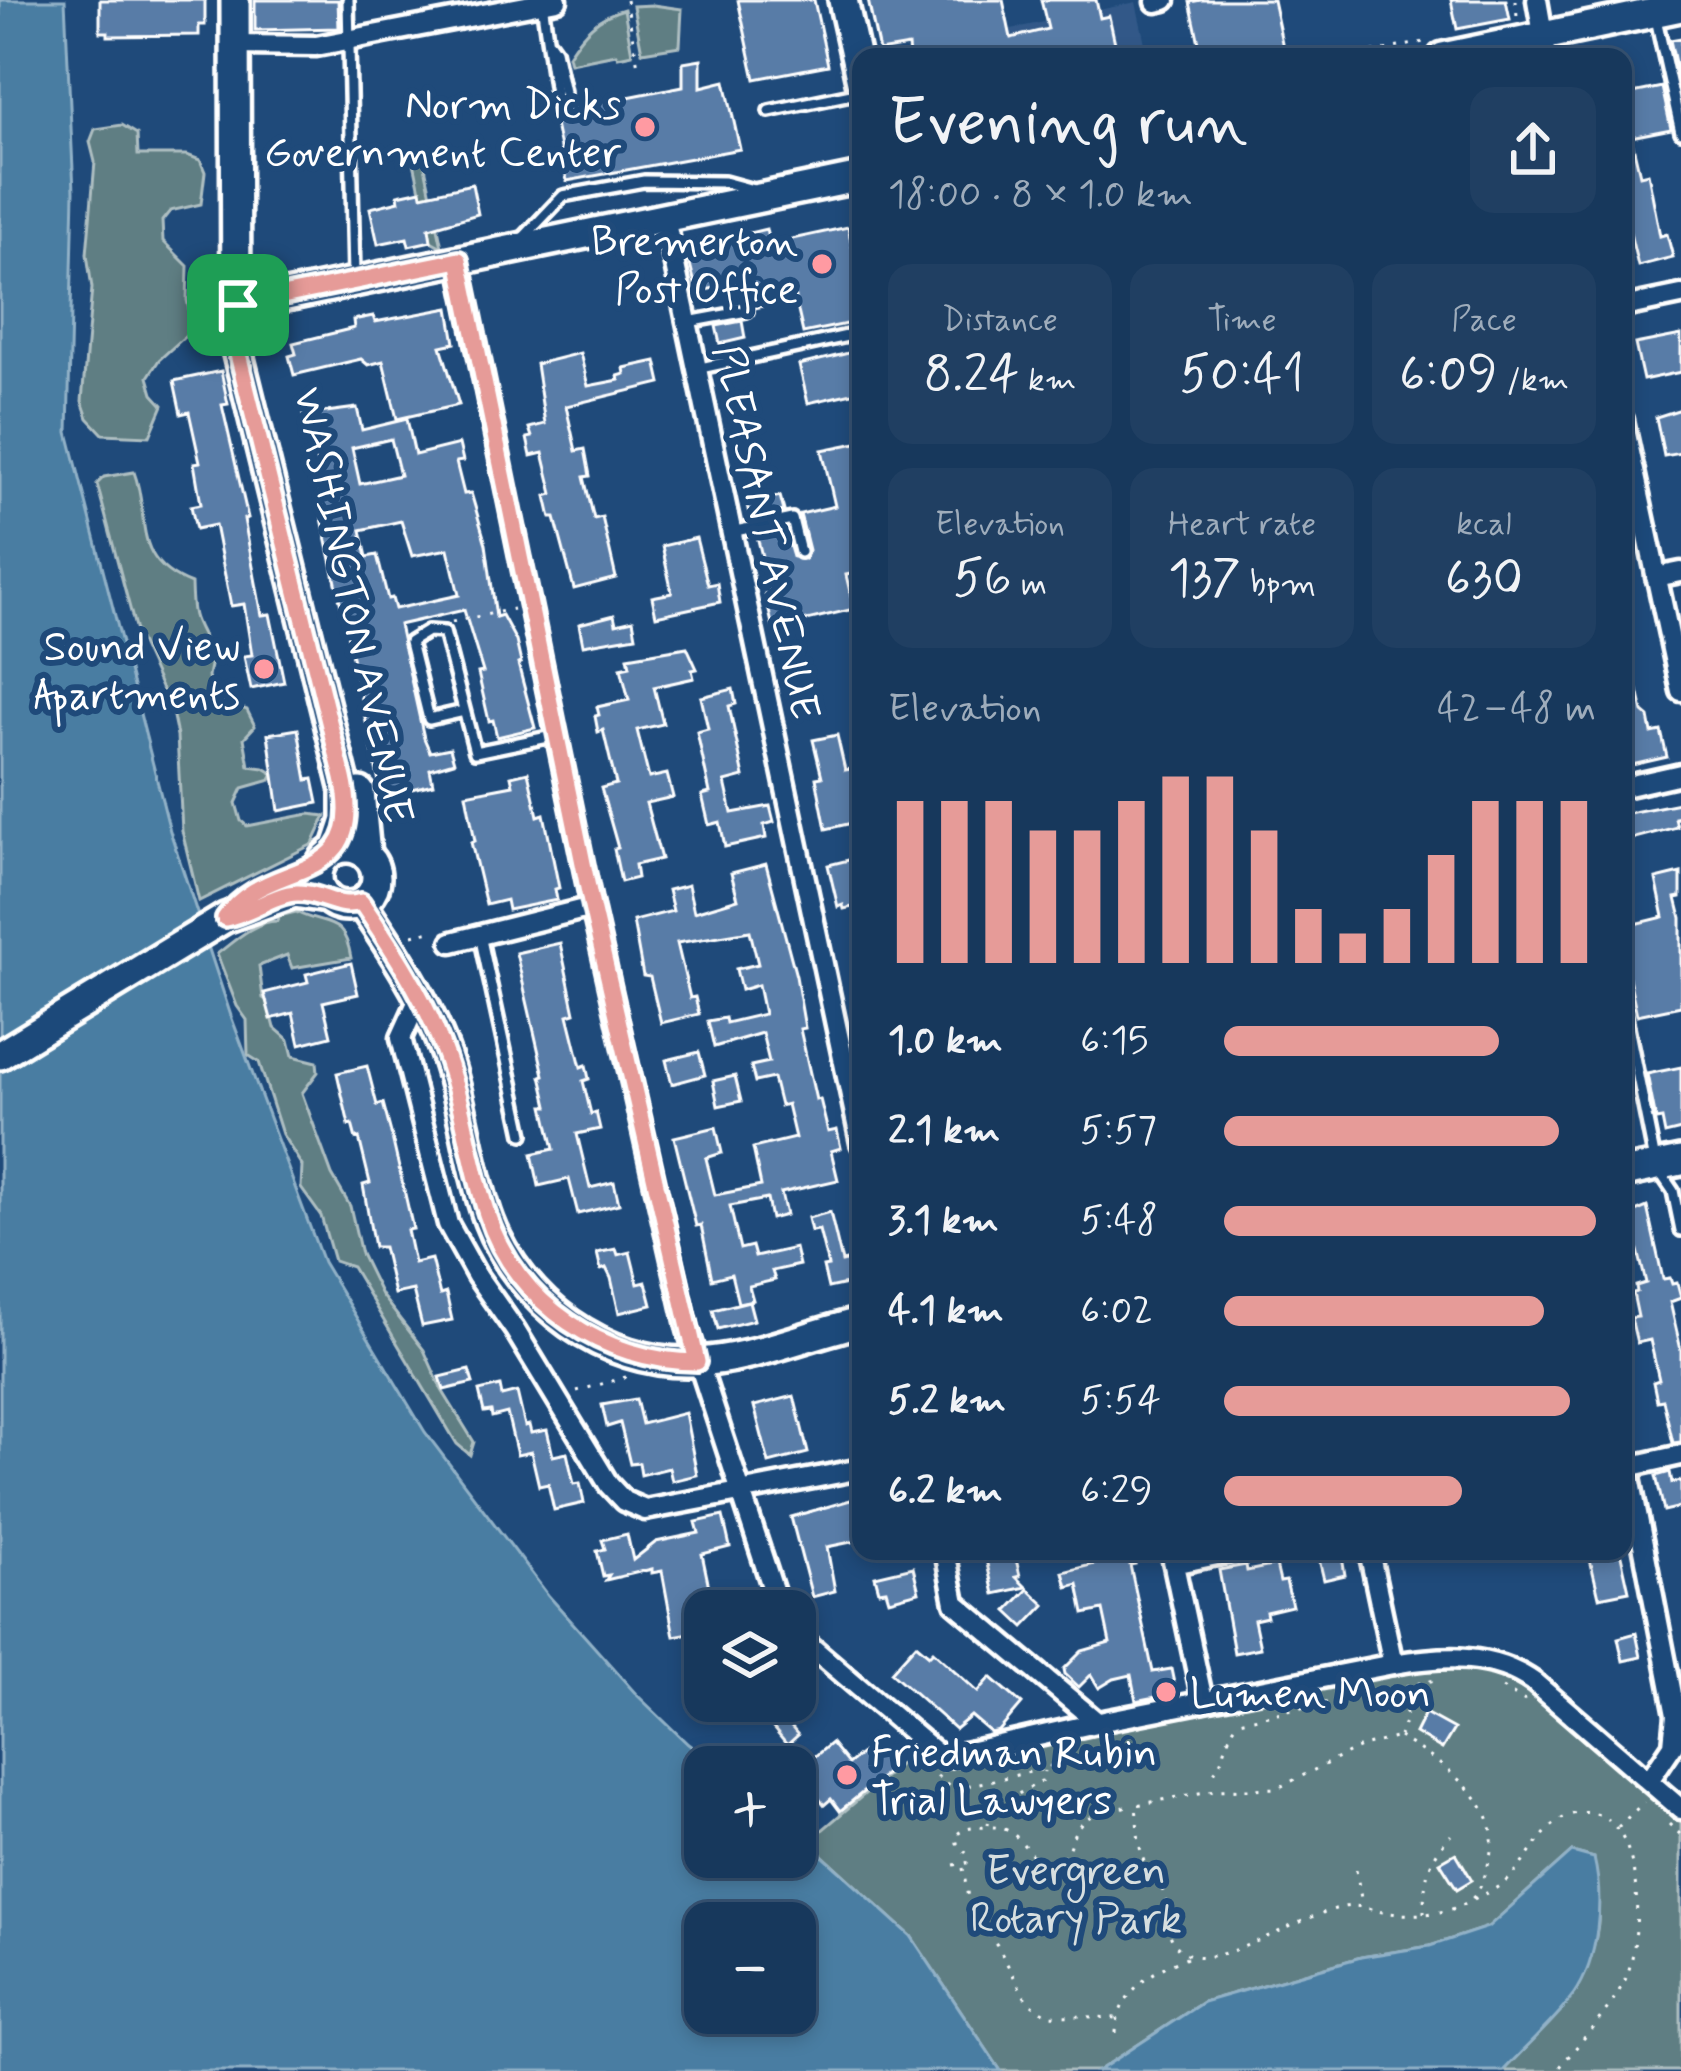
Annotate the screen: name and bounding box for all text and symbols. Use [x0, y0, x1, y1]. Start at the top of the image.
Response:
place label: Norm Dicks Government Center [264, 79, 621, 182]
text: Evening run [888, 82, 1248, 168]
button: share [1470, 87, 1596, 213]
marker: Norm Dicks Government Center [632, 114, 658, 140]
text: 18:00 · 8 × 1.0 km [888, 170, 1193, 221]
place label: Bremerton Post Office [591, 216, 798, 319]
marker: Bremerton Post Office [809, 251, 835, 277]
pin [187, 254, 289, 356]
icon: arrive [205, 272, 271, 338]
text: Distance [942, 299, 1058, 343]
text: Time [1207, 299, 1277, 343]
text: Pace [1451, 299, 1517, 343]
street label: PLEASANT AVENUE [698, 340, 831, 725]
text: 8.24 [924, 343, 1019, 409]
text: 50:41 [1179, 343, 1305, 409]
text: 6:09 [1399, 343, 1498, 409]
text: km [1019, 359, 1076, 403]
text: /km [1498, 359, 1569, 403]
street label: WASHINGTON AVENUE [278, 383, 425, 829]
text: Elevation [935, 503, 1065, 547]
text: Heart rate [1168, 503, 1316, 547]
text: kcal [1456, 503, 1512, 547]
text: 56 [953, 547, 1012, 613]
text: 137 [1168, 547, 1241, 613]
text: 630 [1445, 547, 1523, 613]
text: m [1012, 563, 1047, 607]
text: bpm [1241, 563, 1316, 607]
place label: Sound View Apartments [34, 621, 240, 728]
marker: Sound View Apartments [251, 656, 277, 682]
text: Elevation [888, 684, 1042, 735]
text: 42–48 m [1437, 684, 1596, 735]
text: 1.0 km [888, 1016, 1003, 1067]
text: 6:15 [1080, 1016, 1149, 1067]
text: 2.1 km [888, 1106, 1000, 1157]
text: 5:57 [1080, 1106, 1157, 1157]
text: 3.1 km [888, 1196, 999, 1247]
text: 5:48 [1080, 1196, 1158, 1247]
text: 4.1 km [888, 1286, 1004, 1337]
text: 6:02 [1080, 1286, 1153, 1337]
text: 5.2 km [888, 1376, 1006, 1427]
text: 5:54 [1080, 1376, 1161, 1427]
text: 6.2 km [888, 1466, 1003, 1517]
text: 6:29 [1080, 1466, 1153, 1517]
map controls [684, 1590, 816, 2034]
button: layers [684, 1590, 816, 1722]
place label: Lumen Moon [1190, 1668, 1431, 1723]
marker: Lumen Moon [1153, 1679, 1179, 1705]
place label: Friedman Rubin Trial Lawyers [871, 1727, 1157, 1830]
button: + [684, 1746, 816, 1878]
marker: Friedman Rubin Trial Lawyers [834, 1762, 860, 1788]
park label: Evergreen Rotary Park [970, 1845, 1182, 1948]
button: − [684, 1902, 816, 2034]

